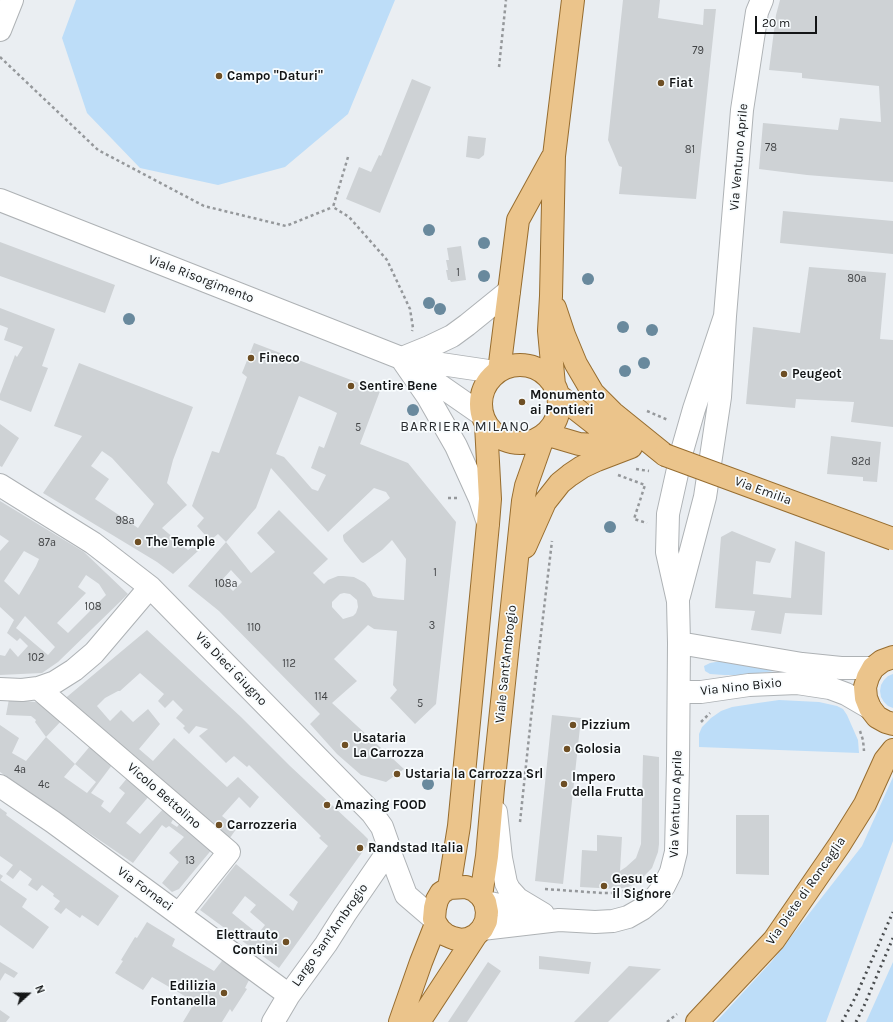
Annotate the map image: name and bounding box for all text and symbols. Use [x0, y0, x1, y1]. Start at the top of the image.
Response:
scale bar [757, 8, 819, 34]
text: 20 m [762, 16, 790, 30]
house number: 79 [692, 44, 704, 58]
place label: Campo "Daturi" [227, 68, 323, 84]
marker: Campo "Daturi" [214, 71, 224, 81]
place label: Fiat [669, 75, 693, 91]
marker: Fiat [656, 78, 666, 88]
street label: Via Ventuno Aprile [727, 103, 751, 211]
house number: 78 [765, 141, 777, 155]
house number: 81 [685, 143, 695, 157]
street label: Viale Risorgimento [146, 252, 256, 306]
house number: 1 [456, 266, 460, 280]
house number: 80a [847, 272, 867, 286]
place label: Fineco [259, 350, 300, 366]
marker: Fineco [246, 353, 256, 363]
place label: Peugeot [792, 366, 842, 382]
marker: Peugeot [779, 369, 789, 379]
place label: Sentire Bene [359, 378, 437, 394]
marker: Sentire Bene [346, 381, 356, 391]
place label: Monumento ai Pontieri [530, 387, 605, 418]
marker: Monumento ai Pontieri [517, 397, 527, 407]
district label: BARRIERA MILANO [400, 419, 530, 435]
house number: 5 [355, 421, 361, 435]
house number: 82d [851, 455, 871, 469]
street label: Via Emilia [732, 474, 794, 508]
house number: 98a [115, 514, 135, 528]
place label: The Temple [146, 534, 215, 550]
house number: 87a [38, 536, 56, 550]
marker: The Temple [133, 537, 143, 547]
house number: 1 [433, 566, 437, 580]
house number: 108a [215, 577, 237, 591]
house number: 108 [85, 600, 101, 614]
street label: Viale Sant'Ambrogio [492, 604, 520, 724]
house number: 3 [429, 619, 435, 633]
house number: 110 [247, 621, 261, 635]
street label: Via Dieci Giugno [192, 629, 270, 709]
house number: 102 [28, 651, 44, 665]
house number: 112 [282, 657, 296, 671]
street label: Via Nino Bixio [700, 675, 782, 699]
house number: 114 [314, 690, 328, 704]
house number: 5 [417, 697, 423, 711]
place label: Pizzium [581, 717, 630, 733]
marker: Pizzium [568, 720, 578, 730]
place label: Usataria La Carrozza [353, 730, 424, 761]
marker: Usataria La Carrozza [340, 740, 350, 750]
place label: Golosia [575, 741, 621, 757]
marker: Golosia [562, 744, 572, 754]
street label: Via Ventuno Aprile [666, 750, 686, 858]
street label: Vicolo Bettolino [124, 760, 204, 832]
house number: 4a [14, 763, 26, 777]
place label: Ustaria la Carrozza Srl [405, 766, 543, 782]
marker: Ustaria la Carrozza Srl [392, 769, 402, 779]
place label: Impero della Frutta [572, 769, 644, 800]
house number: 4c [38, 778, 50, 792]
marker: Impero della Frutta [559, 779, 569, 789]
place label: Amazing FOOD [335, 797, 427, 813]
marker: Amazing FOOD [322, 800, 332, 810]
place label: Carrozzeria [227, 817, 297, 833]
marker: Carrozzeria [214, 820, 224, 830]
street label: Via Diete di Roncaglia [763, 834, 849, 948]
place label: Randstad Italia [368, 840, 463, 856]
marker: Randstad Italia [355, 843, 365, 853]
house number: 13 [185, 854, 195, 868]
street label: Via Fornaci [114, 864, 176, 914]
place label: Gesu et il Signore [612, 871, 671, 902]
street label: Largo Sant'Ambrogio [289, 880, 371, 990]
marker: Gesu et il Signore [599, 881, 609, 891]
place label: Elettrauto Contini [216, 927, 278, 958]
marker: Elettrauto Contini [281, 937, 291, 947]
north arrow [8, 974, 48, 1014]
place label: Edilizia Fontanella [151, 978, 216, 1009]
text: N [32, 984, 47, 996]
marker: Edilizia Fontanella [219, 988, 229, 998]

